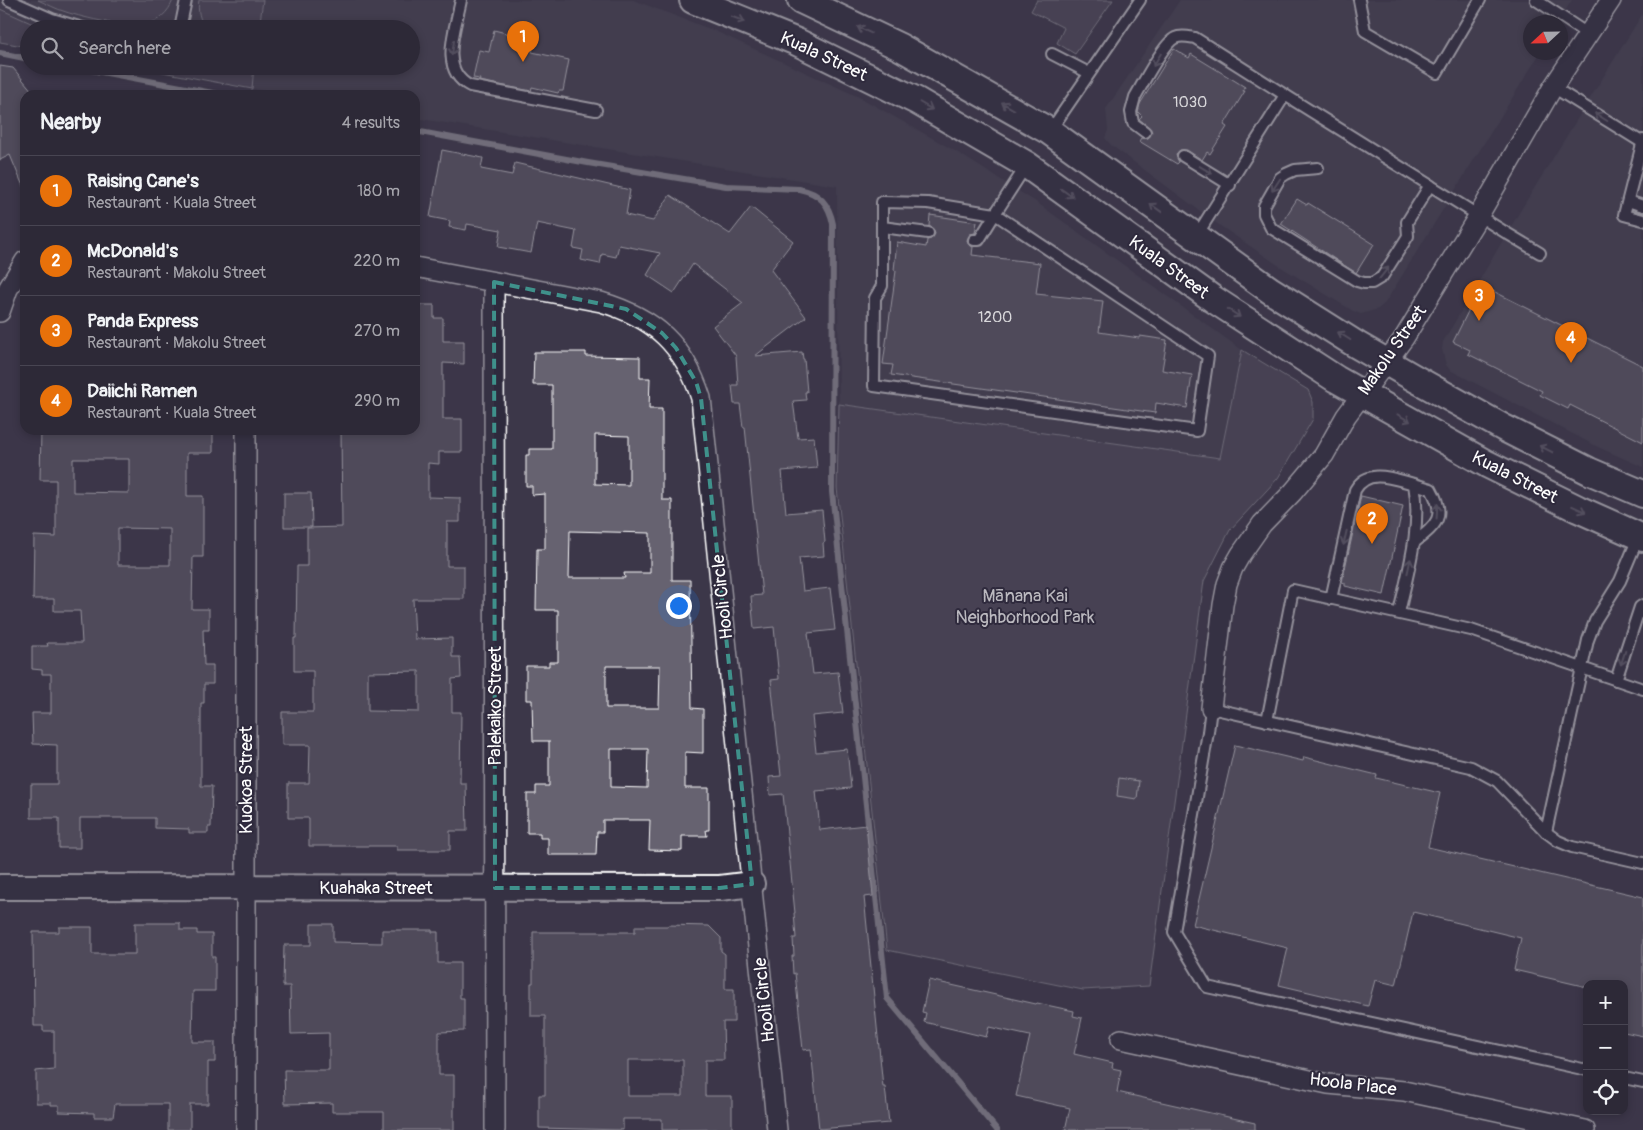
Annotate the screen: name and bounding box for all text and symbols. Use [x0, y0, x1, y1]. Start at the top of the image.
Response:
one-way arrow [730, 14, 745, 24]
north arrow [1523, 15, 1568, 60]
search box [20, 20, 420, 75]
pin: 1 [507, 21, 539, 62]
one-way arrow [857, 24, 872, 34]
street label: Kuala Street [776, 26, 872, 87]
icon: search [38, 34, 66, 62]
text: Search here [78, 36, 171, 60]
one-way arrow [447, 40, 457, 56]
one-way arrow [1152, 53, 1162, 67]
house number: 1030 [1173, 93, 1207, 112]
one-way arrow [918, 101, 933, 111]
one-way arrow [1001, 101, 1015, 111]
text: Nearby [40, 109, 101, 136]
one-way arrow [1594, 112, 1608, 123]
text: 4 results [342, 113, 400, 133]
one-way arrow [1199, 166, 1213, 176]
text: Raising Cane's [87, 169, 199, 193]
one-way arrow [1270, 178, 1280, 192]
text: 1 [53, 181, 59, 201]
text: 180 m [357, 181, 400, 201]
one-way arrow [1059, 188, 1073, 198]
text: Restaurant · Kuala Street [87, 193, 256, 213]
one-way arrow [1149, 203, 1163, 213]
street label: Kuala Street [1124, 231, 1214, 305]
text: McDonald's [87, 239, 178, 263]
text: 2 [52, 251, 60, 271]
text: 220 m [354, 251, 400, 271]
text: Restaurant · Makolu Street [87, 263, 266, 283]
one-way arrow [1378, 266, 1389, 279]
pin: 3 [1463, 280, 1495, 321]
street label: Makolu Street [1353, 300, 1432, 400]
house number: 1200 [978, 308, 1012, 327]
one-way arrow [1227, 308, 1241, 318]
text: Panda Express [87, 309, 198, 333]
text: 3 [52, 321, 60, 341]
text: 270 m [354, 321, 400, 341]
pin: 4 [1555, 322, 1587, 363]
one-way arrow [1338, 331, 1352, 341]
text: Restaurant · Makolu Street [87, 333, 266, 353]
text: Daiichi Ramen [87, 379, 197, 403]
text: 4 [51, 391, 61, 411]
text: 290 m [354, 391, 400, 411]
text: Restaurant · Kuala Street [87, 403, 256, 423]
one-way arrow [1397, 413, 1412, 423]
one-way arrow [1539, 444, 1554, 453]
street label: Kuala Street [1468, 446, 1562, 509]
pin: 2 [1356, 503, 1388, 544]
one-way arrow [1433, 504, 1442, 520]
one-way arrow [1572, 505, 1587, 515]
one-way arrow [1340, 530, 1349, 546]
street label: Hooli Circle [707, 553, 738, 641]
one-way arrow [1405, 558, 1414, 574]
park label: Mānana Kai Neighborhood Park [956, 585, 1095, 629]
your location [666, 593, 692, 619]
street label: Palekaiko Street [484, 645, 507, 766]
one-way arrow [1617, 650, 1627, 666]
street label: Kuokoa Street [235, 725, 258, 834]
street label: Kuahaka Street [319, 877, 434, 900]
street label: Hooli Circle [749, 956, 780, 1044]
map controls [1583, 980, 1628, 1115]
button: + [1583, 980, 1628, 1025]
button: − [1583, 1025, 1628, 1070]
street label: Hoola Place [1308, 1068, 1398, 1101]
button: locate [1583, 1070, 1628, 1115]

